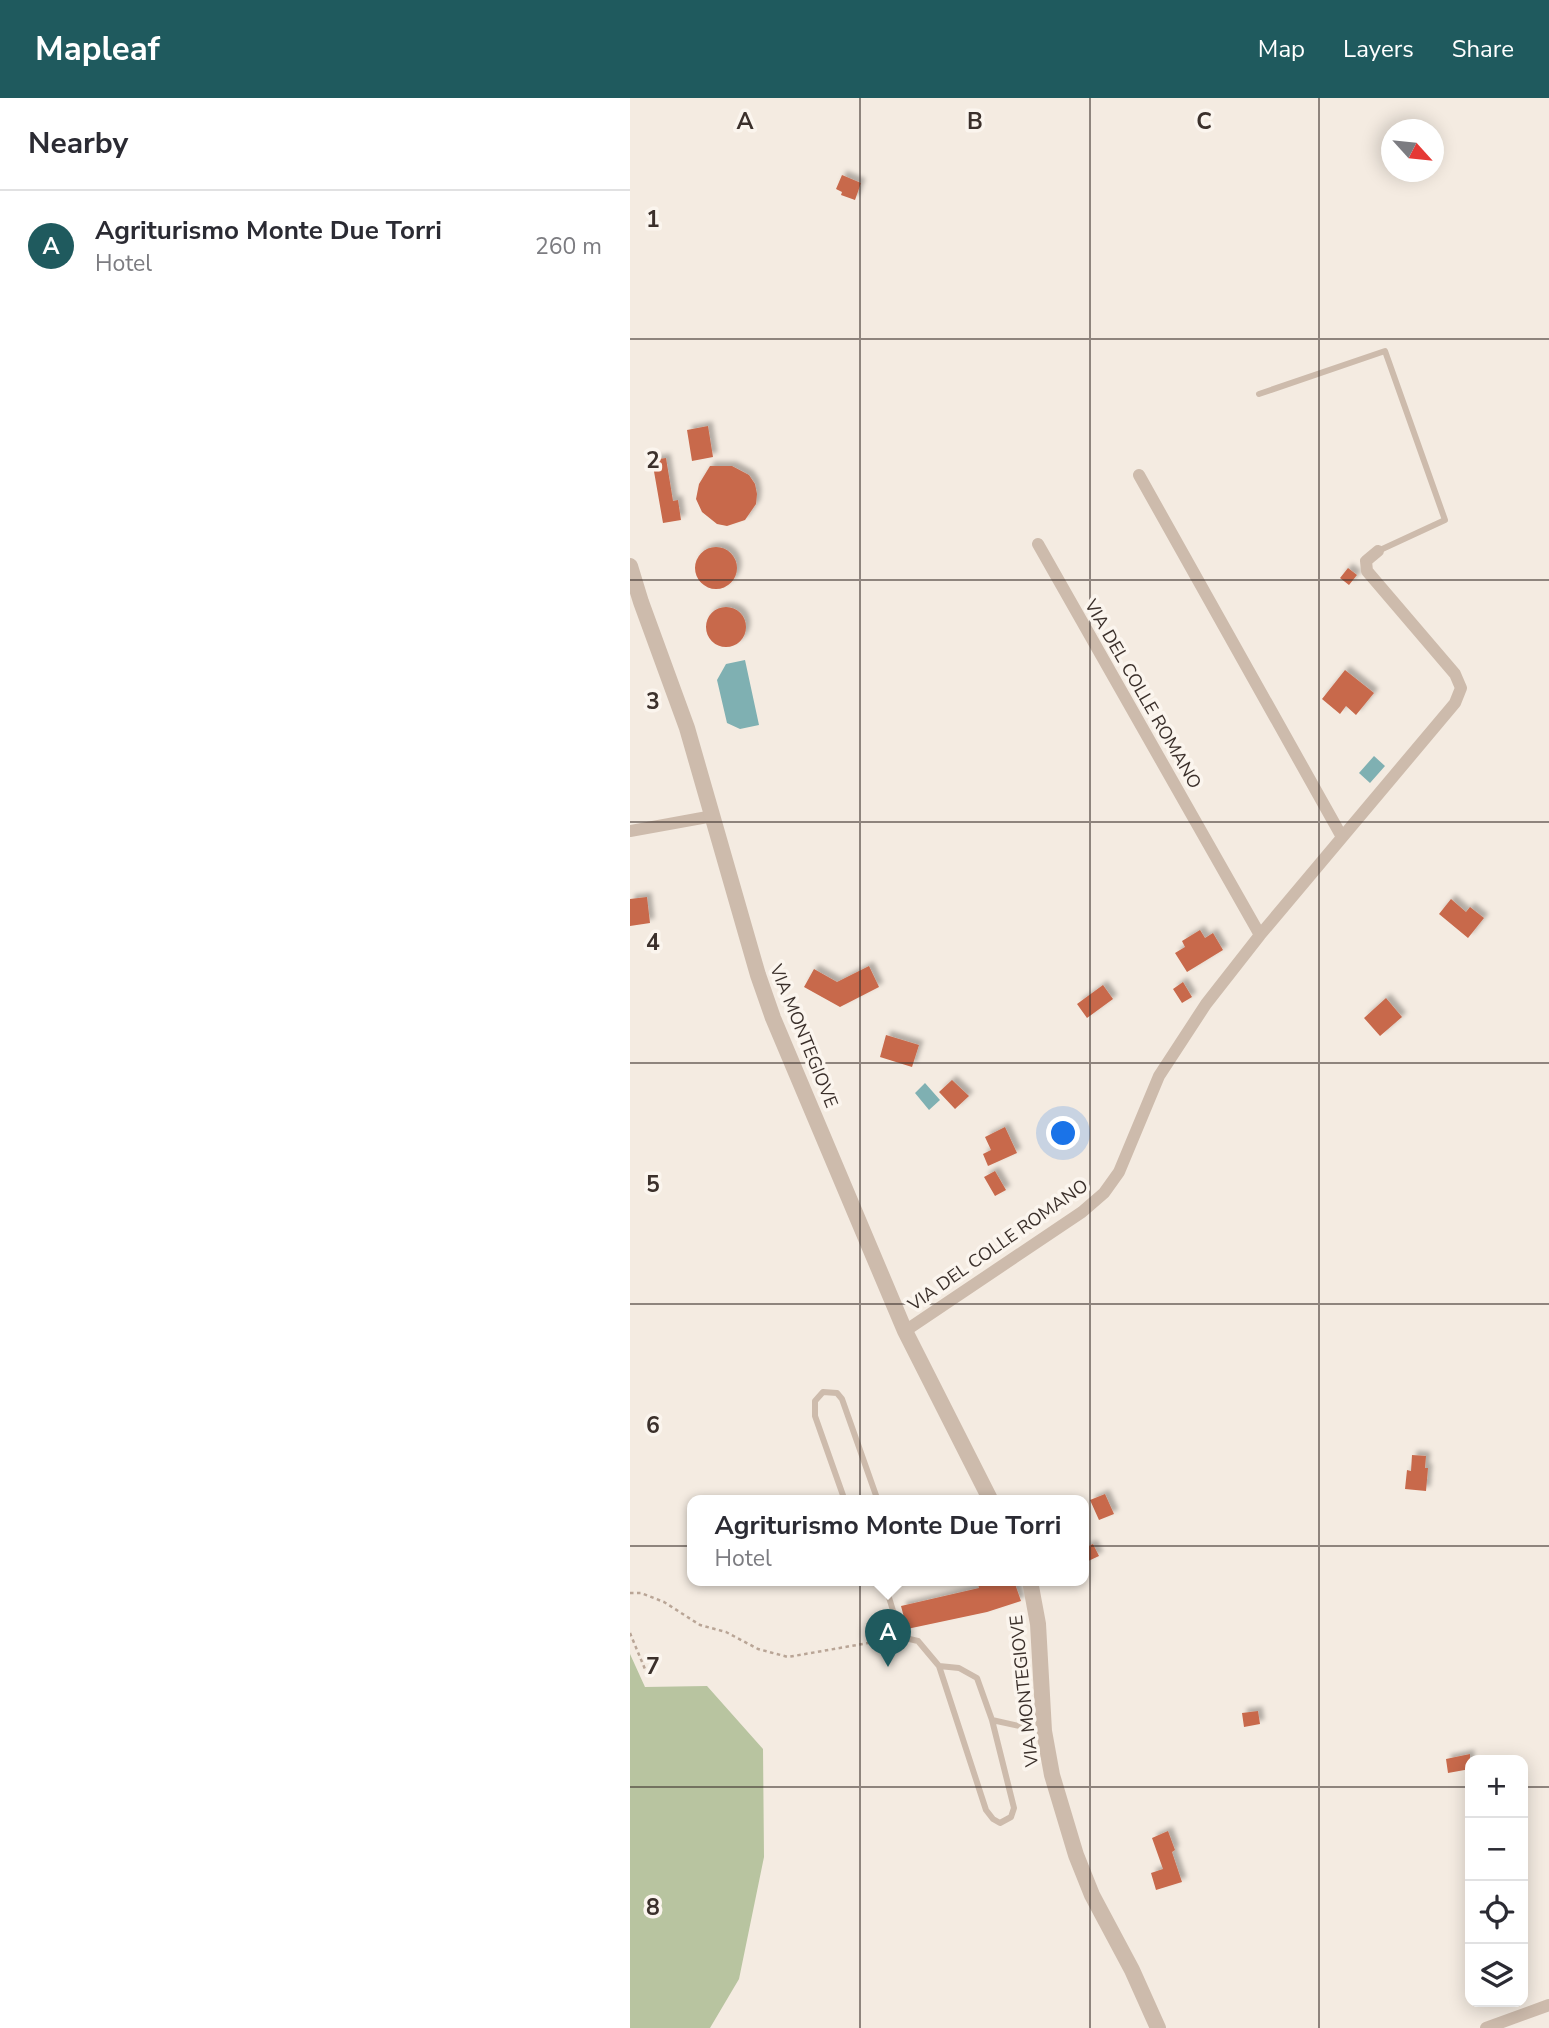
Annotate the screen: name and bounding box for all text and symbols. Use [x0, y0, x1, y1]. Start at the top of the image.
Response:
text: Mapleaf [35, 27, 160, 72]
text: Map [1258, 33, 1305, 65]
text: Layers [1343, 33, 1414, 65]
text: Share [1452, 33, 1514, 65]
text: A [736, 106, 754, 137]
text: B [967, 106, 983, 137]
text: C [1196, 106, 1212, 137]
north arrow [1381, 119, 1444, 182]
text: Nearby [28, 123, 128, 164]
text: 1 [646, 204, 660, 235]
text: Agriturismo Monte Due Torri [95, 213, 442, 248]
text: A [42, 231, 60, 262]
text: 260 m [535, 231, 602, 262]
text: Hotel [95, 248, 152, 279]
text: 2 [646, 445, 660, 476]
street label: VIA DEL COLLE ROMANO [1078, 594, 1207, 793]
text: 3 [646, 686, 660, 717]
text: 4 [646, 927, 660, 958]
street label: VIA MONTEGIOVE [764, 960, 844, 1111]
your location [1046, 1116, 1080, 1150]
text: 5 [646, 1169, 660, 1200]
street label: VIA DEL COLLE ROMANO [902, 1174, 1093, 1317]
text: 6 [646, 1410, 660, 1441]
popup [687, 1495, 1089, 1586]
text: Agriturismo Monte Due Torri [715, 1508, 1061, 1543]
text: Hotel [715, 1543, 772, 1574]
pin: A [865, 1609, 911, 1667]
street label: VIA MONTEGIOVE [1004, 1614, 1044, 1769]
text: 7 [646, 1651, 660, 1682]
map controls [1465, 1755, 1528, 2007]
button: + [1465, 1755, 1528, 1818]
button: − [1465, 1818, 1528, 1881]
button: locate [1465, 1881, 1528, 1944]
text: 8 [646, 1892, 660, 1923]
button: layers [1465, 1944, 1528, 2007]

